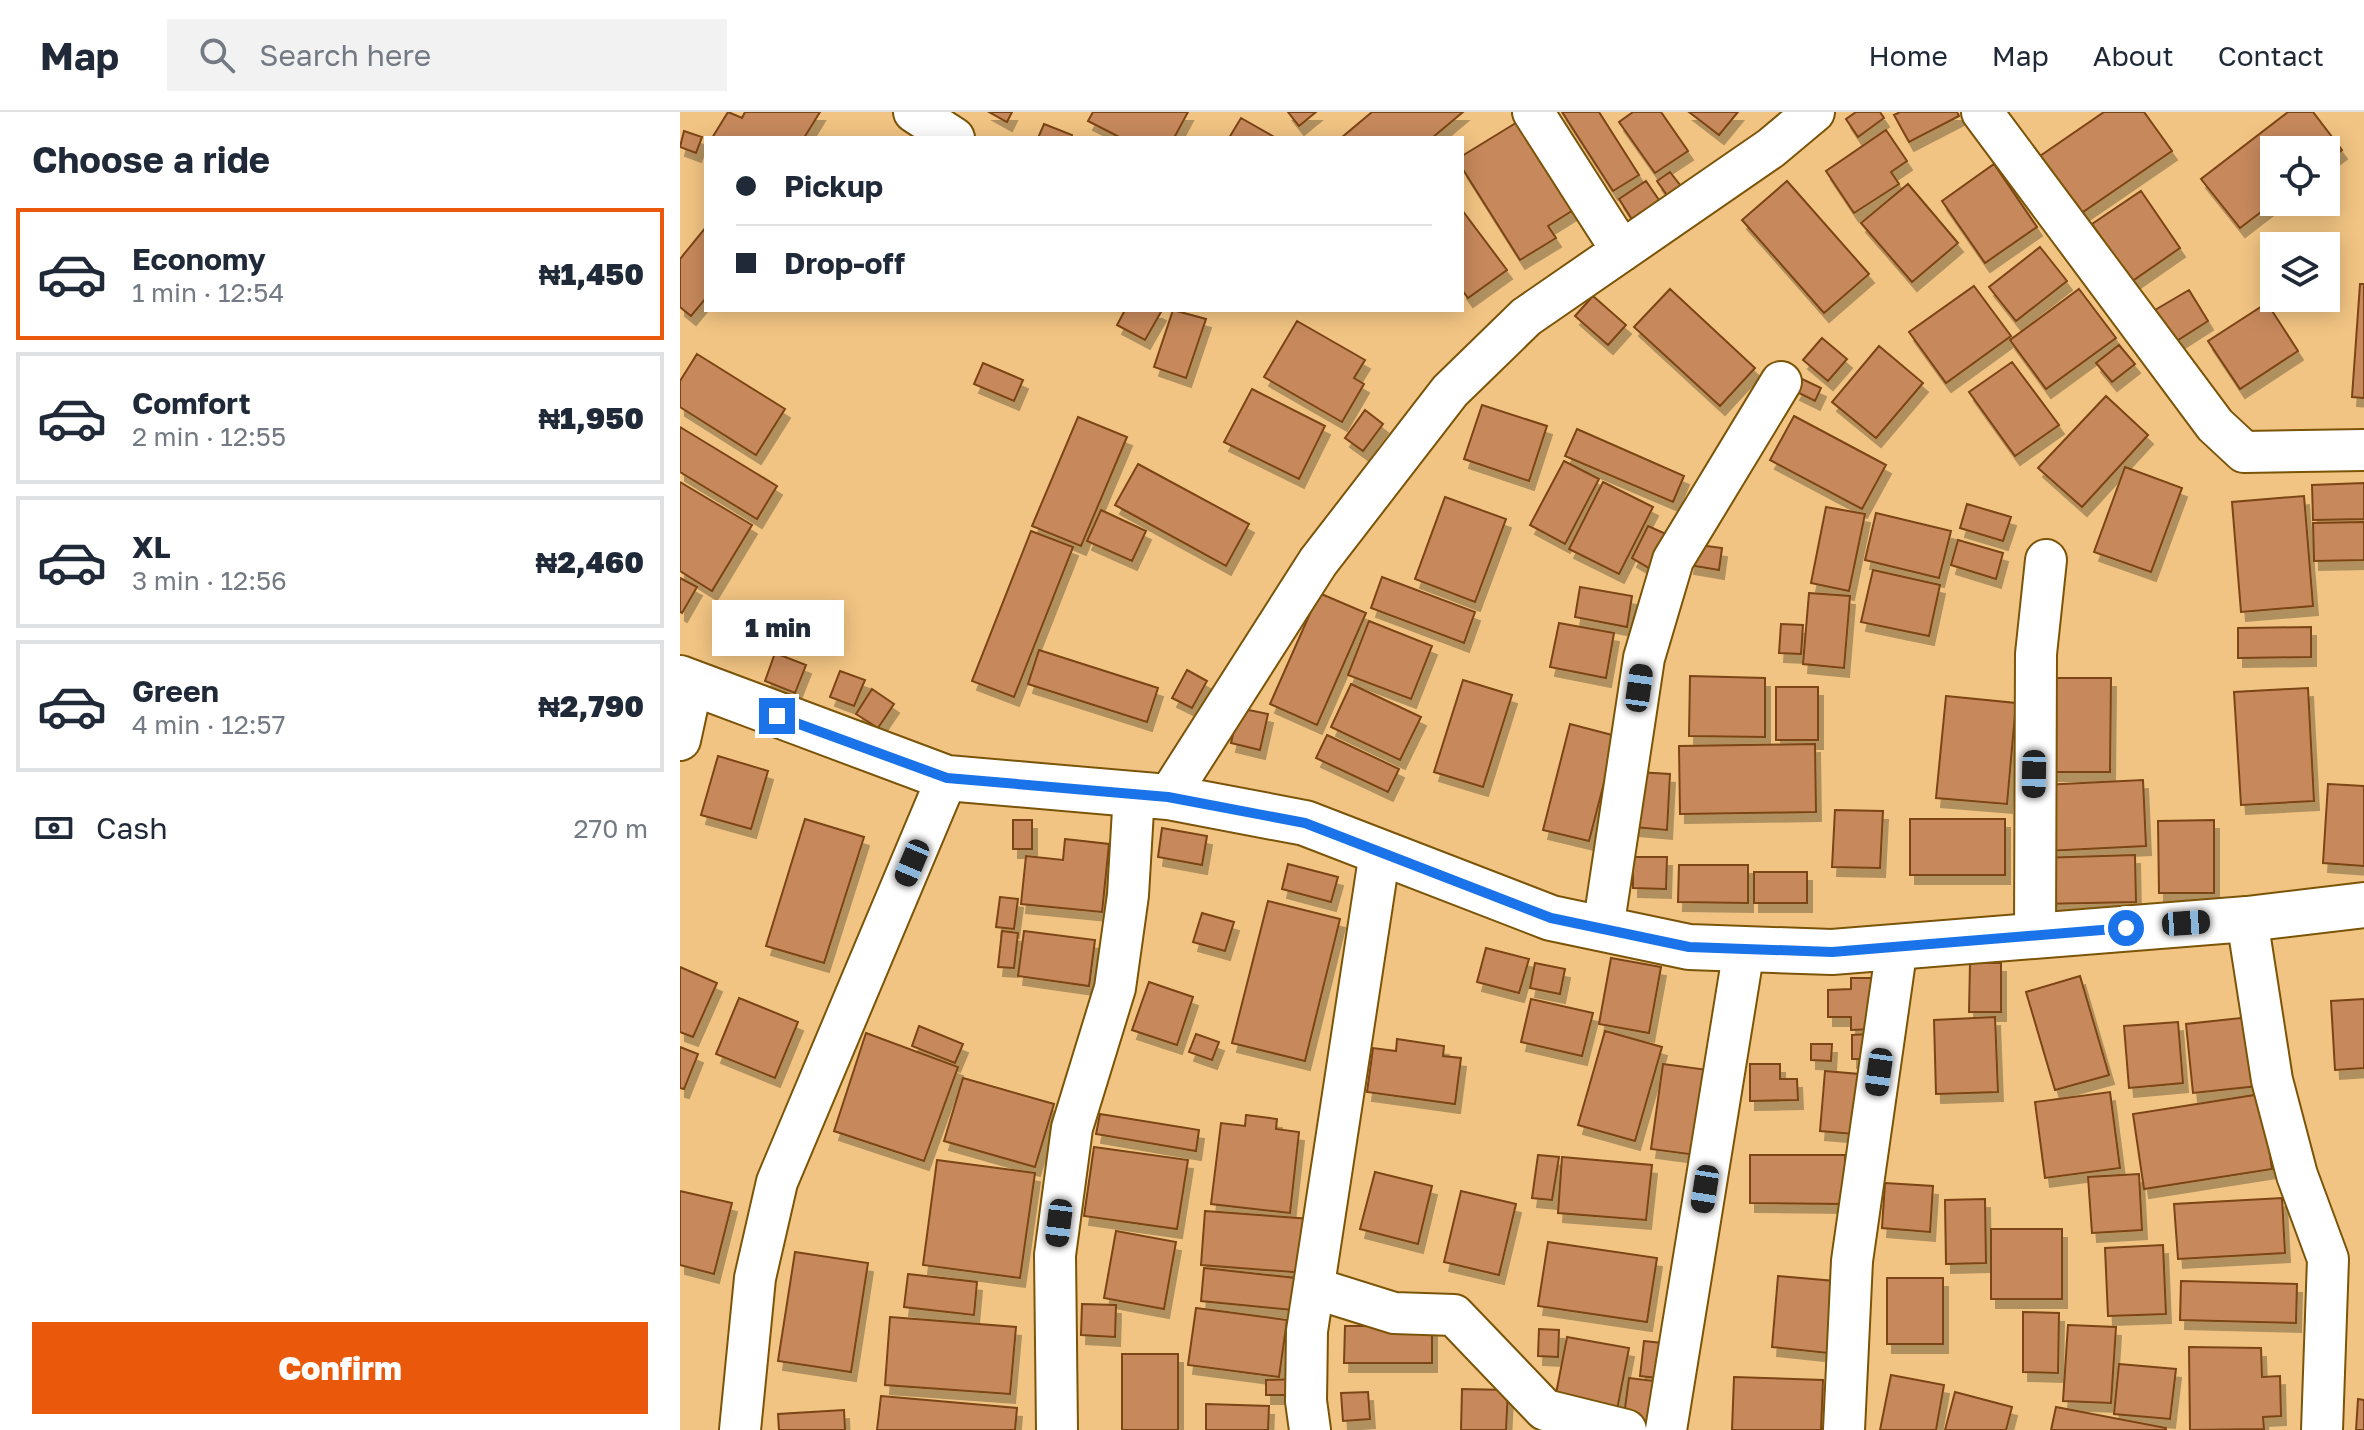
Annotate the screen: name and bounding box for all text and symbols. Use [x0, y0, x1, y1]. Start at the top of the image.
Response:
search box [167, 19, 727, 91]
text: Map [40, 33, 119, 78]
icon: search [195, 33, 239, 77]
text: Search here [259, 37, 431, 73]
text: Home [1869, 39, 1948, 72]
text: Map [1992, 39, 2049, 72]
text: About [2093, 39, 2174, 72]
text: Contact [2218, 39, 2324, 72]
map controls [2260, 136, 2340, 312]
button: locate [2260, 136, 2340, 216]
text: Choose a ride [32, 138, 270, 181]
text: Pickup [784, 168, 883, 204]
button: layers [2260, 232, 2340, 312]
icon: car [36, 238, 108, 310]
text: Economy [132, 241, 266, 277]
text: Drop-off [784, 245, 905, 281]
text: ₦1,450 [539, 256, 644, 292]
text: 1 min · 12:54 [132, 277, 284, 308]
icon: car [36, 382, 108, 454]
text: Comfort [132, 385, 251, 421]
text: ₦1,950 [538, 400, 644, 436]
text: 2 min · 12:55 [132, 421, 286, 452]
icon: car [36, 526, 108, 598]
text: XL [132, 529, 171, 565]
text: ₦2,460 [535, 544, 644, 580]
text: 3 min · 12:56 [132, 565, 287, 596]
callout: 1 min [711, 600, 843, 656]
text: 1 min [745, 612, 811, 643]
car [1624, 663, 1654, 713]
icon: car [36, 670, 108, 742]
text: Green [132, 673, 219, 709]
text: ₦2,790 [538, 688, 644, 724]
route end [759, 698, 795, 734]
text: 4 min · 12:57 [132, 709, 285, 740]
car [2022, 750, 2046, 798]
icon: cash [32, 806, 76, 850]
text: Cash [96, 810, 168, 846]
text: 270 m [574, 813, 648, 844]
car [892, 836, 932, 890]
car [2161, 909, 2211, 937]
route start [2108, 910, 2144, 946]
car [1864, 1047, 1894, 1097]
car [1689, 1163, 1721, 1215]
car [1044, 1198, 1074, 1248]
button: Confirm [32, 1322, 648, 1414]

